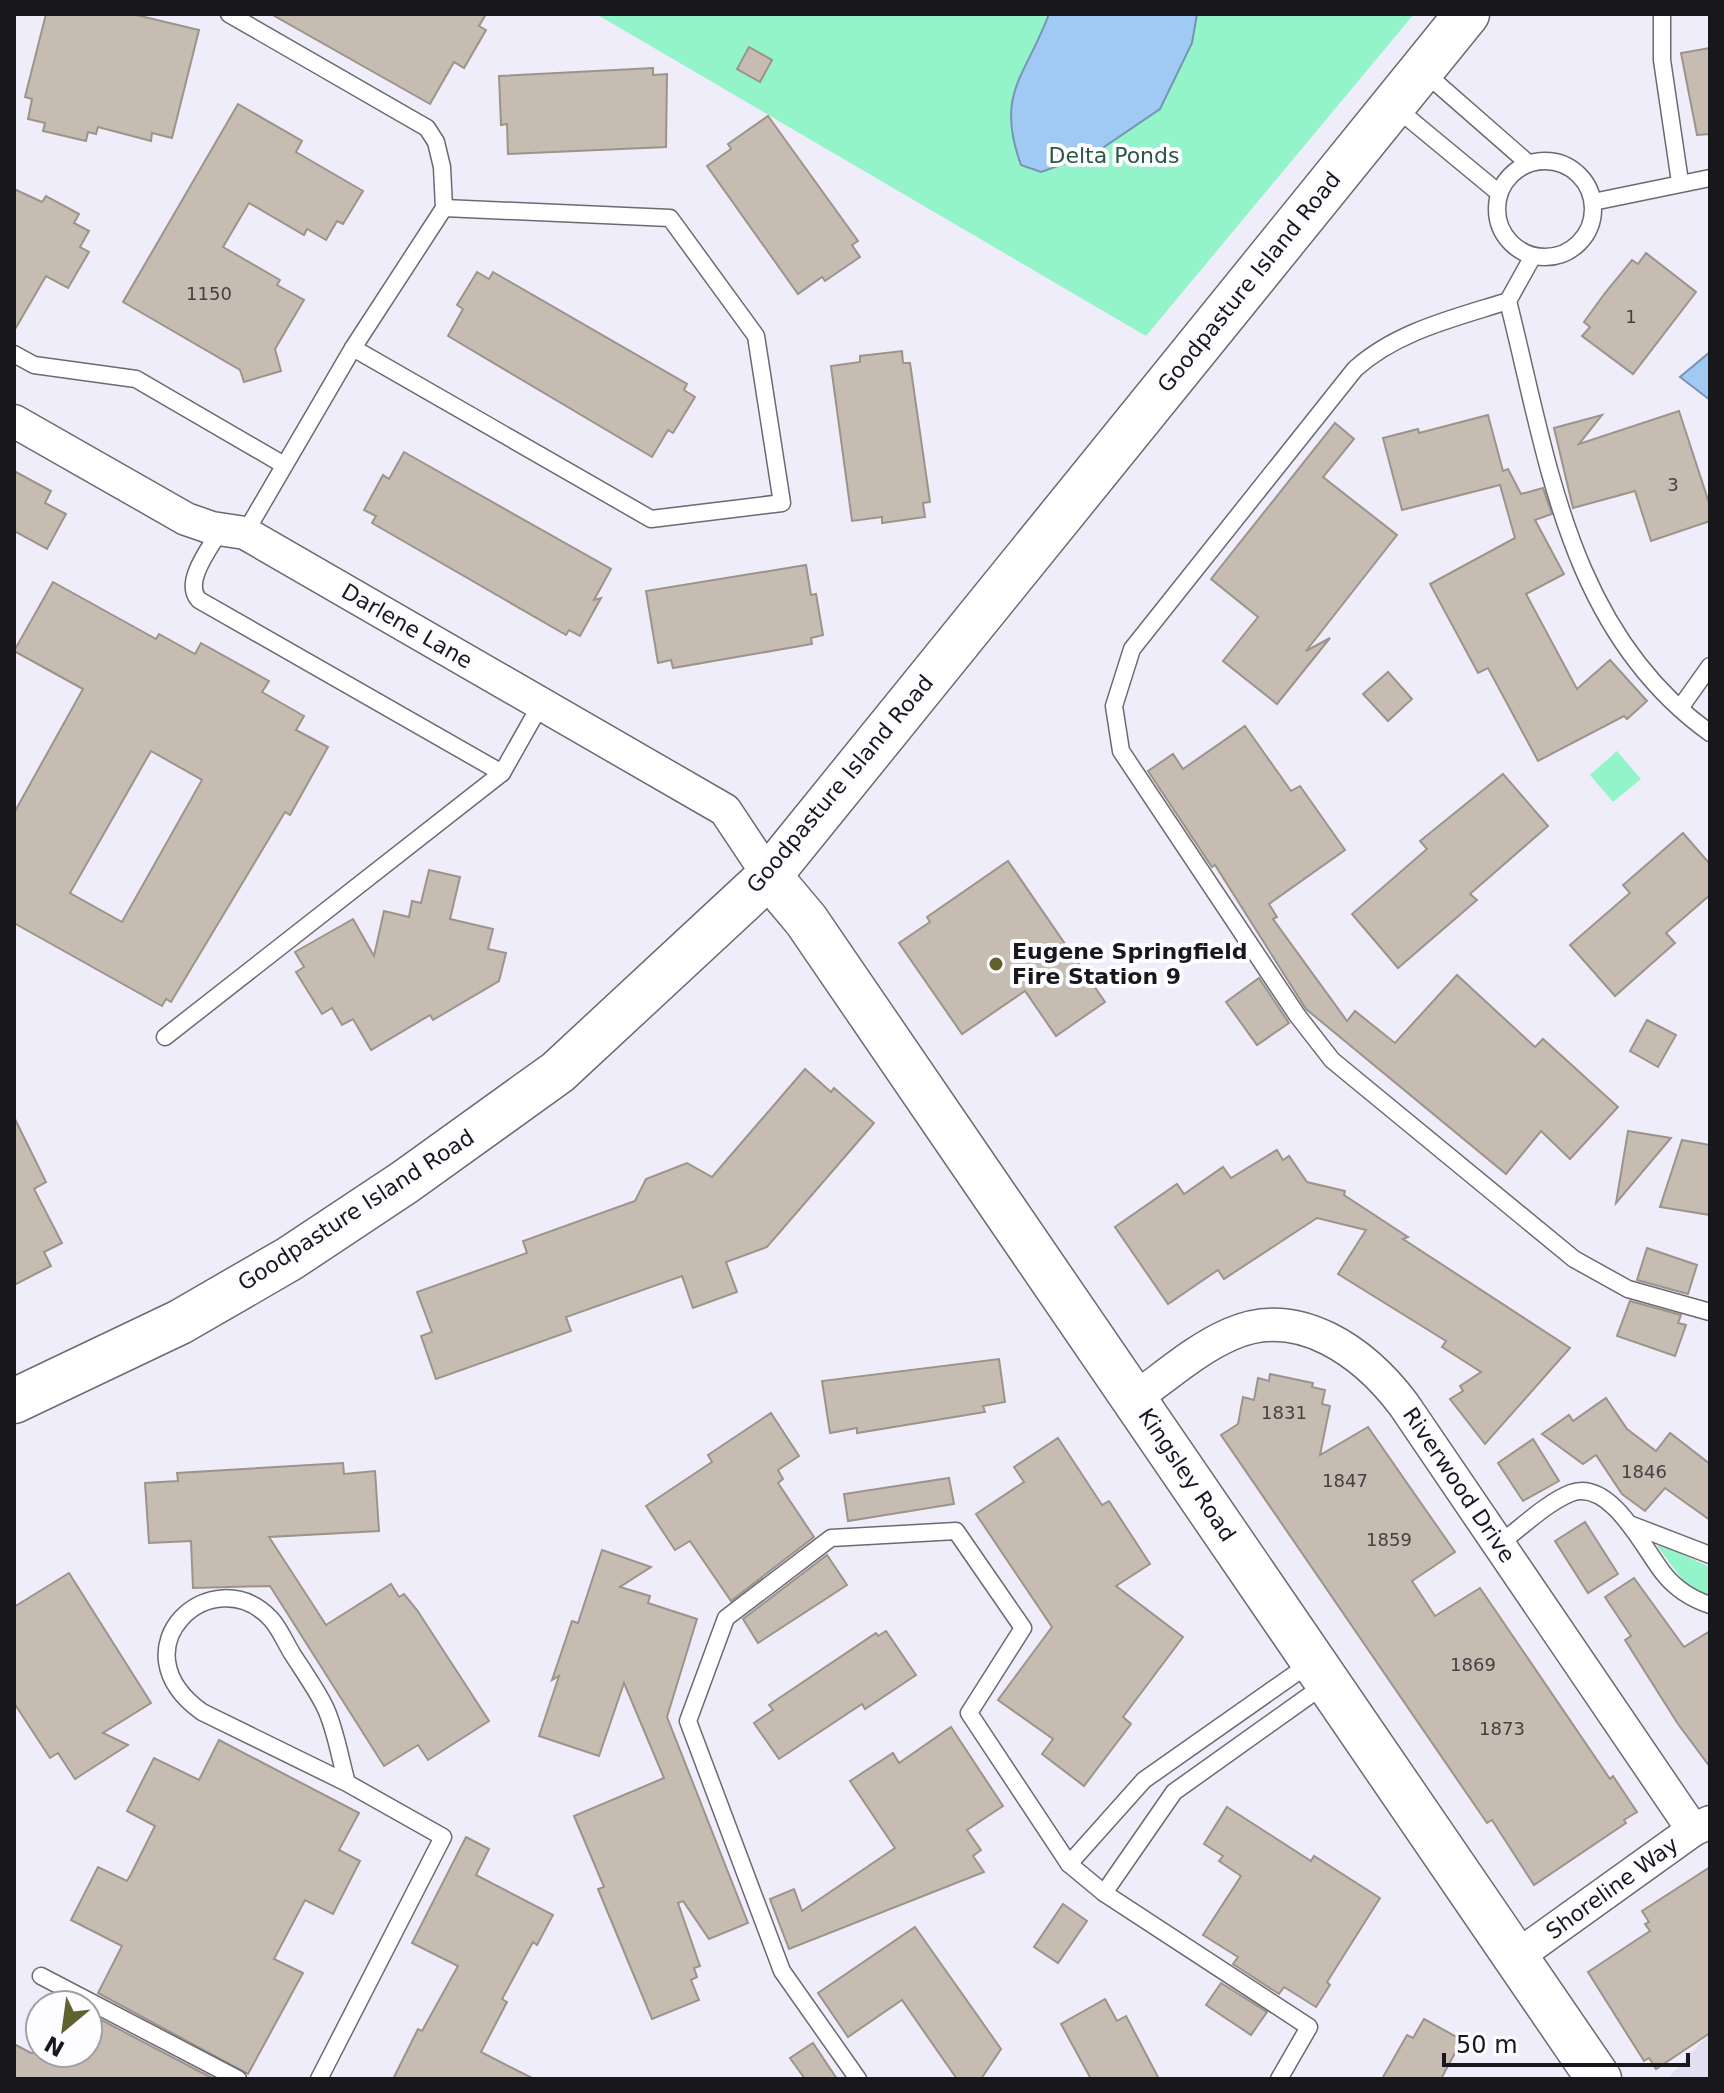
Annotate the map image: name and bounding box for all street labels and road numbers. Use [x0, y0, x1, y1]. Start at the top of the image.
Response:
street label: Goodpasture Island Road [1152, 167, 1346, 397]
street label: Darlene Lane [337, 578, 477, 674]
street label: Goodpasture Island Road [742, 670, 938, 898]
street label: Goodpasture Island Road [233, 1124, 479, 1296]
street label: Riverwood Drive [1398, 1403, 1520, 1567]
street label: Kingsley Road [1133, 1404, 1241, 1546]
street label: Shoreline Way [1541, 1832, 1683, 1944]

